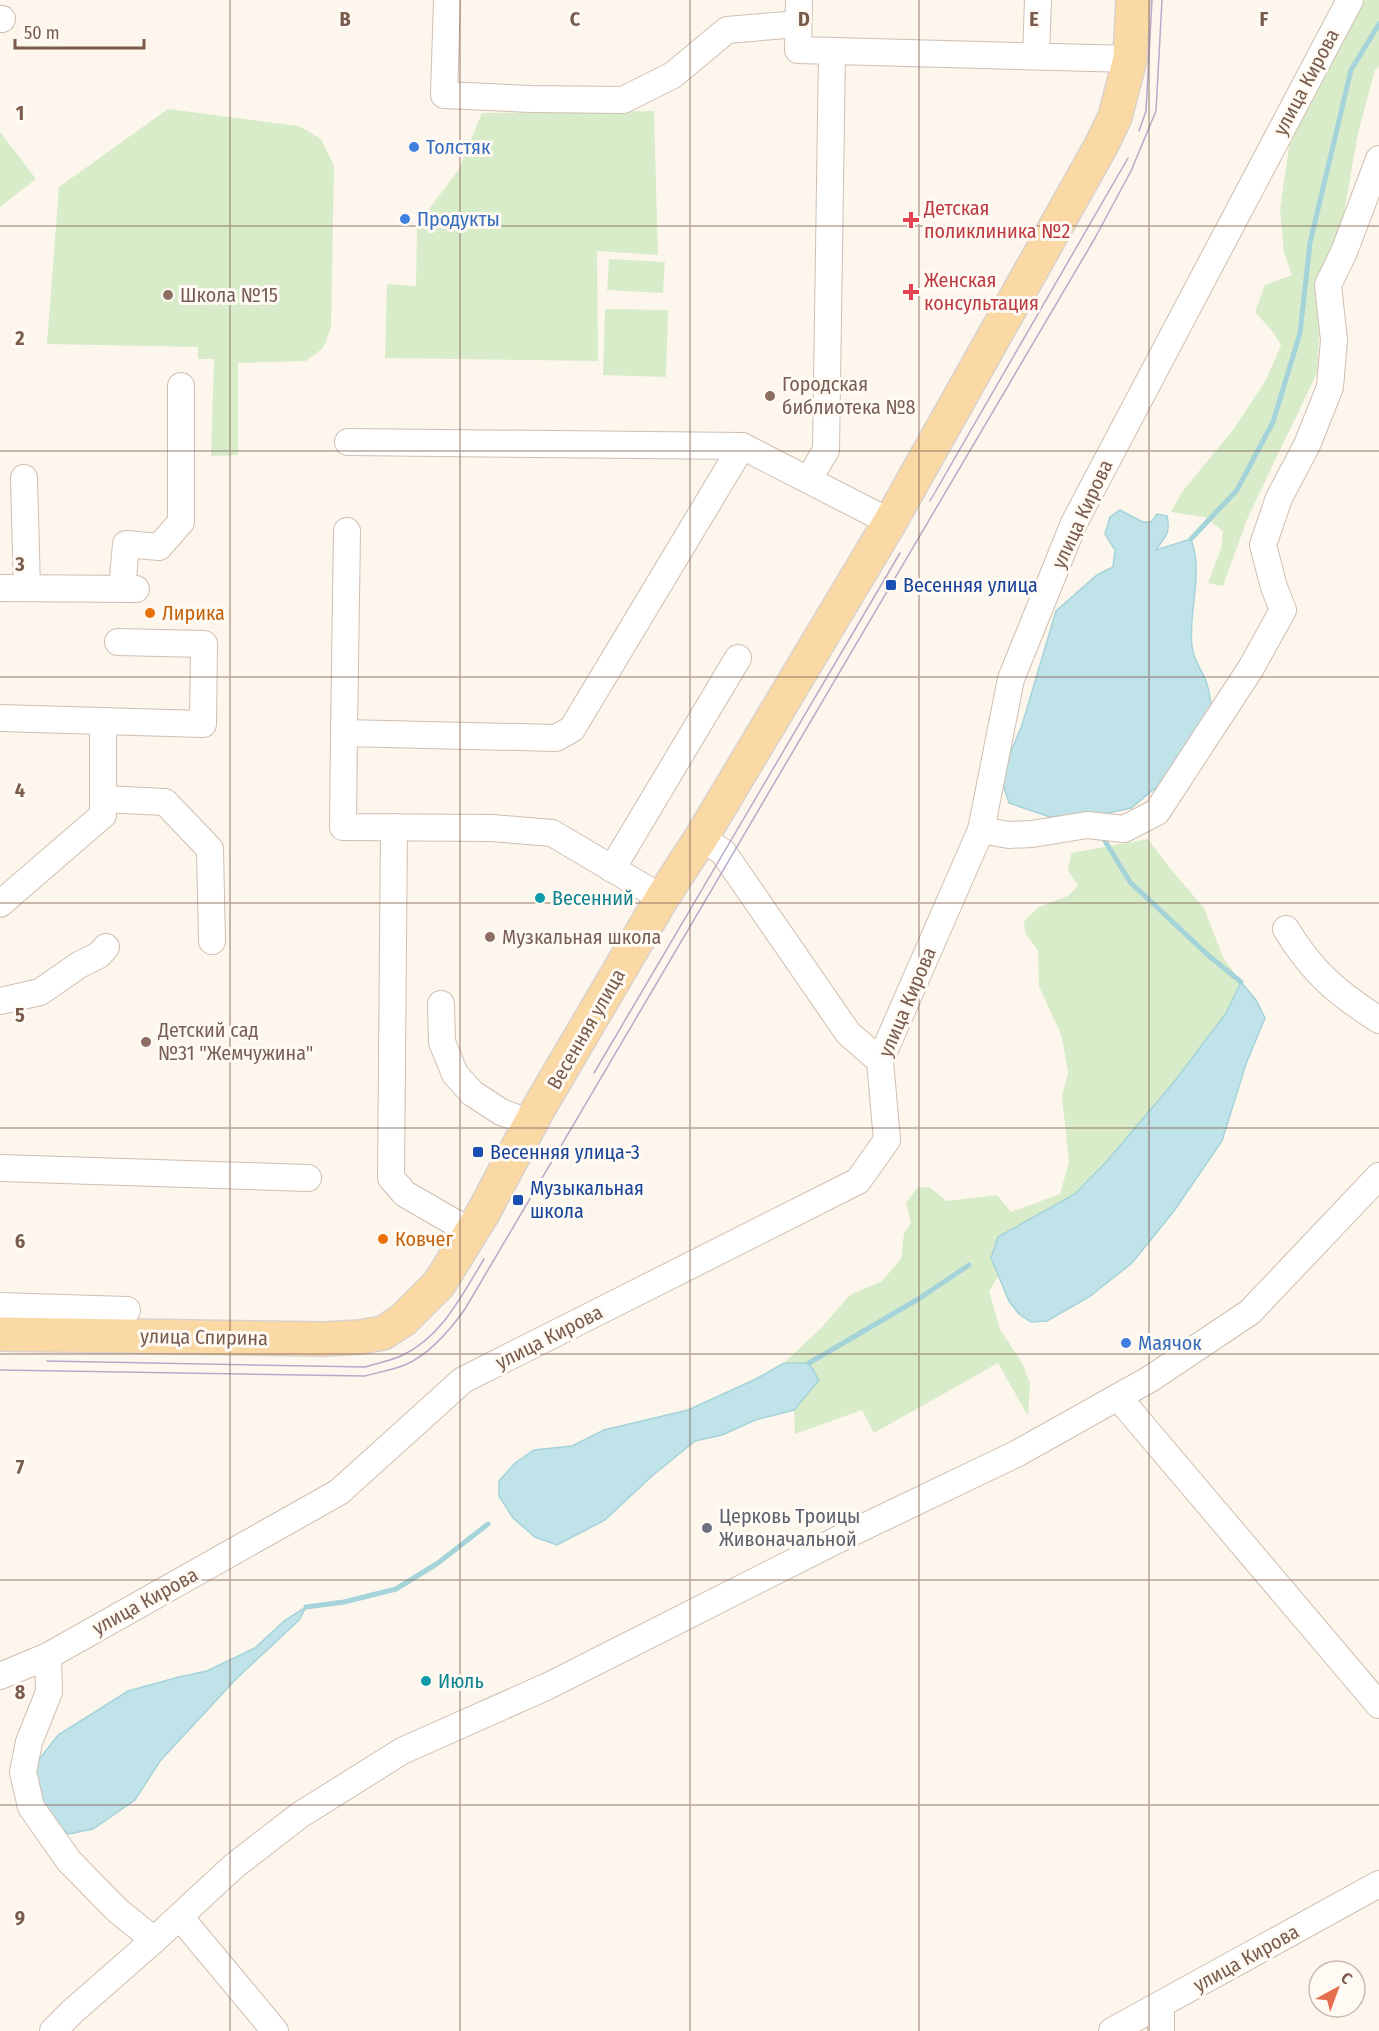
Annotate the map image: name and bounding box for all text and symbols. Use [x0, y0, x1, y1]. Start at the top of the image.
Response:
text: B [339, 7, 351, 31]
text: C [570, 7, 581, 31]
text: D [798, 7, 810, 31]
text: E [1029, 7, 1039, 31]
text: F [1260, 7, 1269, 31]
scale bar [15, 12, 144, 50]
text: 50 m [24, 22, 60, 44]
street label: улица Кирова [1268, 25, 1344, 139]
text: 1 [16, 101, 24, 125]
place label: Толстяк [426, 135, 491, 159]
marker: Толстяк [407, 140, 421, 154]
place label: Детская поликлиника №2 [923, 196, 1070, 243]
place label: Продукты [417, 207, 500, 231]
marker: Детская поликлиника №2 [902, 211, 920, 229]
marker: Продукты [398, 212, 412, 226]
place label: Женская консультация [924, 268, 1039, 315]
place label: Школа №15 [180, 283, 278, 307]
marker: Женская консультация [902, 283, 920, 301]
marker: Школа №15 [161, 288, 175, 302]
text: 2 [14, 326, 25, 350]
place label: Городская библиотека №8 [782, 372, 916, 419]
marker: Городская библиотека №8 [763, 389, 777, 403]
street label: улица Кирова [1046, 456, 1118, 572]
text: 3 [14, 552, 25, 576]
place label: Весенняя улица [903, 573, 1038, 597]
marker: Весенняя улица [884, 578, 898, 592]
place label: Лирика [162, 601, 225, 625]
marker: Лирика [143, 606, 157, 620]
text: 4 [15, 778, 25, 802]
place label: Весенний [552, 886, 634, 910]
marker: Весенний [533, 891, 547, 905]
place label: Музкальная школа [502, 925, 661, 949]
marker: Музкальная школа [483, 930, 497, 944]
street label: улица Кирова [873, 943, 941, 1061]
street label: Весенняя улица [542, 965, 630, 1093]
text: 5 [15, 1003, 25, 1027]
place label: Детский сад №31 "Жемчужина" [157, 1018, 313, 1065]
marker: Детский сад №31 "Жемчужина" [139, 1035, 153, 1049]
place label: Весенняя улица-3 [490, 1140, 640, 1164]
marker: Весенняя улица-3 [471, 1145, 485, 1159]
place label: Музыкальная школа [530, 1176, 644, 1223]
marker: Музыкальная школа [511, 1193, 525, 1207]
place label: Ковчег [395, 1227, 453, 1251]
text: 6 [15, 1229, 25, 1253]
marker: Ковчег [376, 1232, 390, 1246]
street label: улица Кирова [491, 1300, 607, 1374]
street label: улица Спирина [140, 1324, 268, 1350]
place label: Маячок [1138, 1331, 1202, 1355]
marker: Маячок [1119, 1336, 1133, 1350]
text: 7 [16, 1455, 25, 1479]
place label: Церковь Троицы Живоначальной [719, 1504, 860, 1551]
marker: Церковь Троицы Живоначальной [700, 1521, 714, 1535]
street label: улица Кирова [88, 1562, 202, 1640]
place label: Июль [438, 1669, 484, 1693]
marker: Июль [419, 1674, 433, 1688]
text: 8 [15, 1680, 26, 1704]
text: 9 [15, 1906, 25, 1930]
street label: улица Кирова [1189, 1919, 1303, 1997]
north arrow [1307, 1959, 1367, 2019]
text: С [1337, 1968, 1356, 1988]

